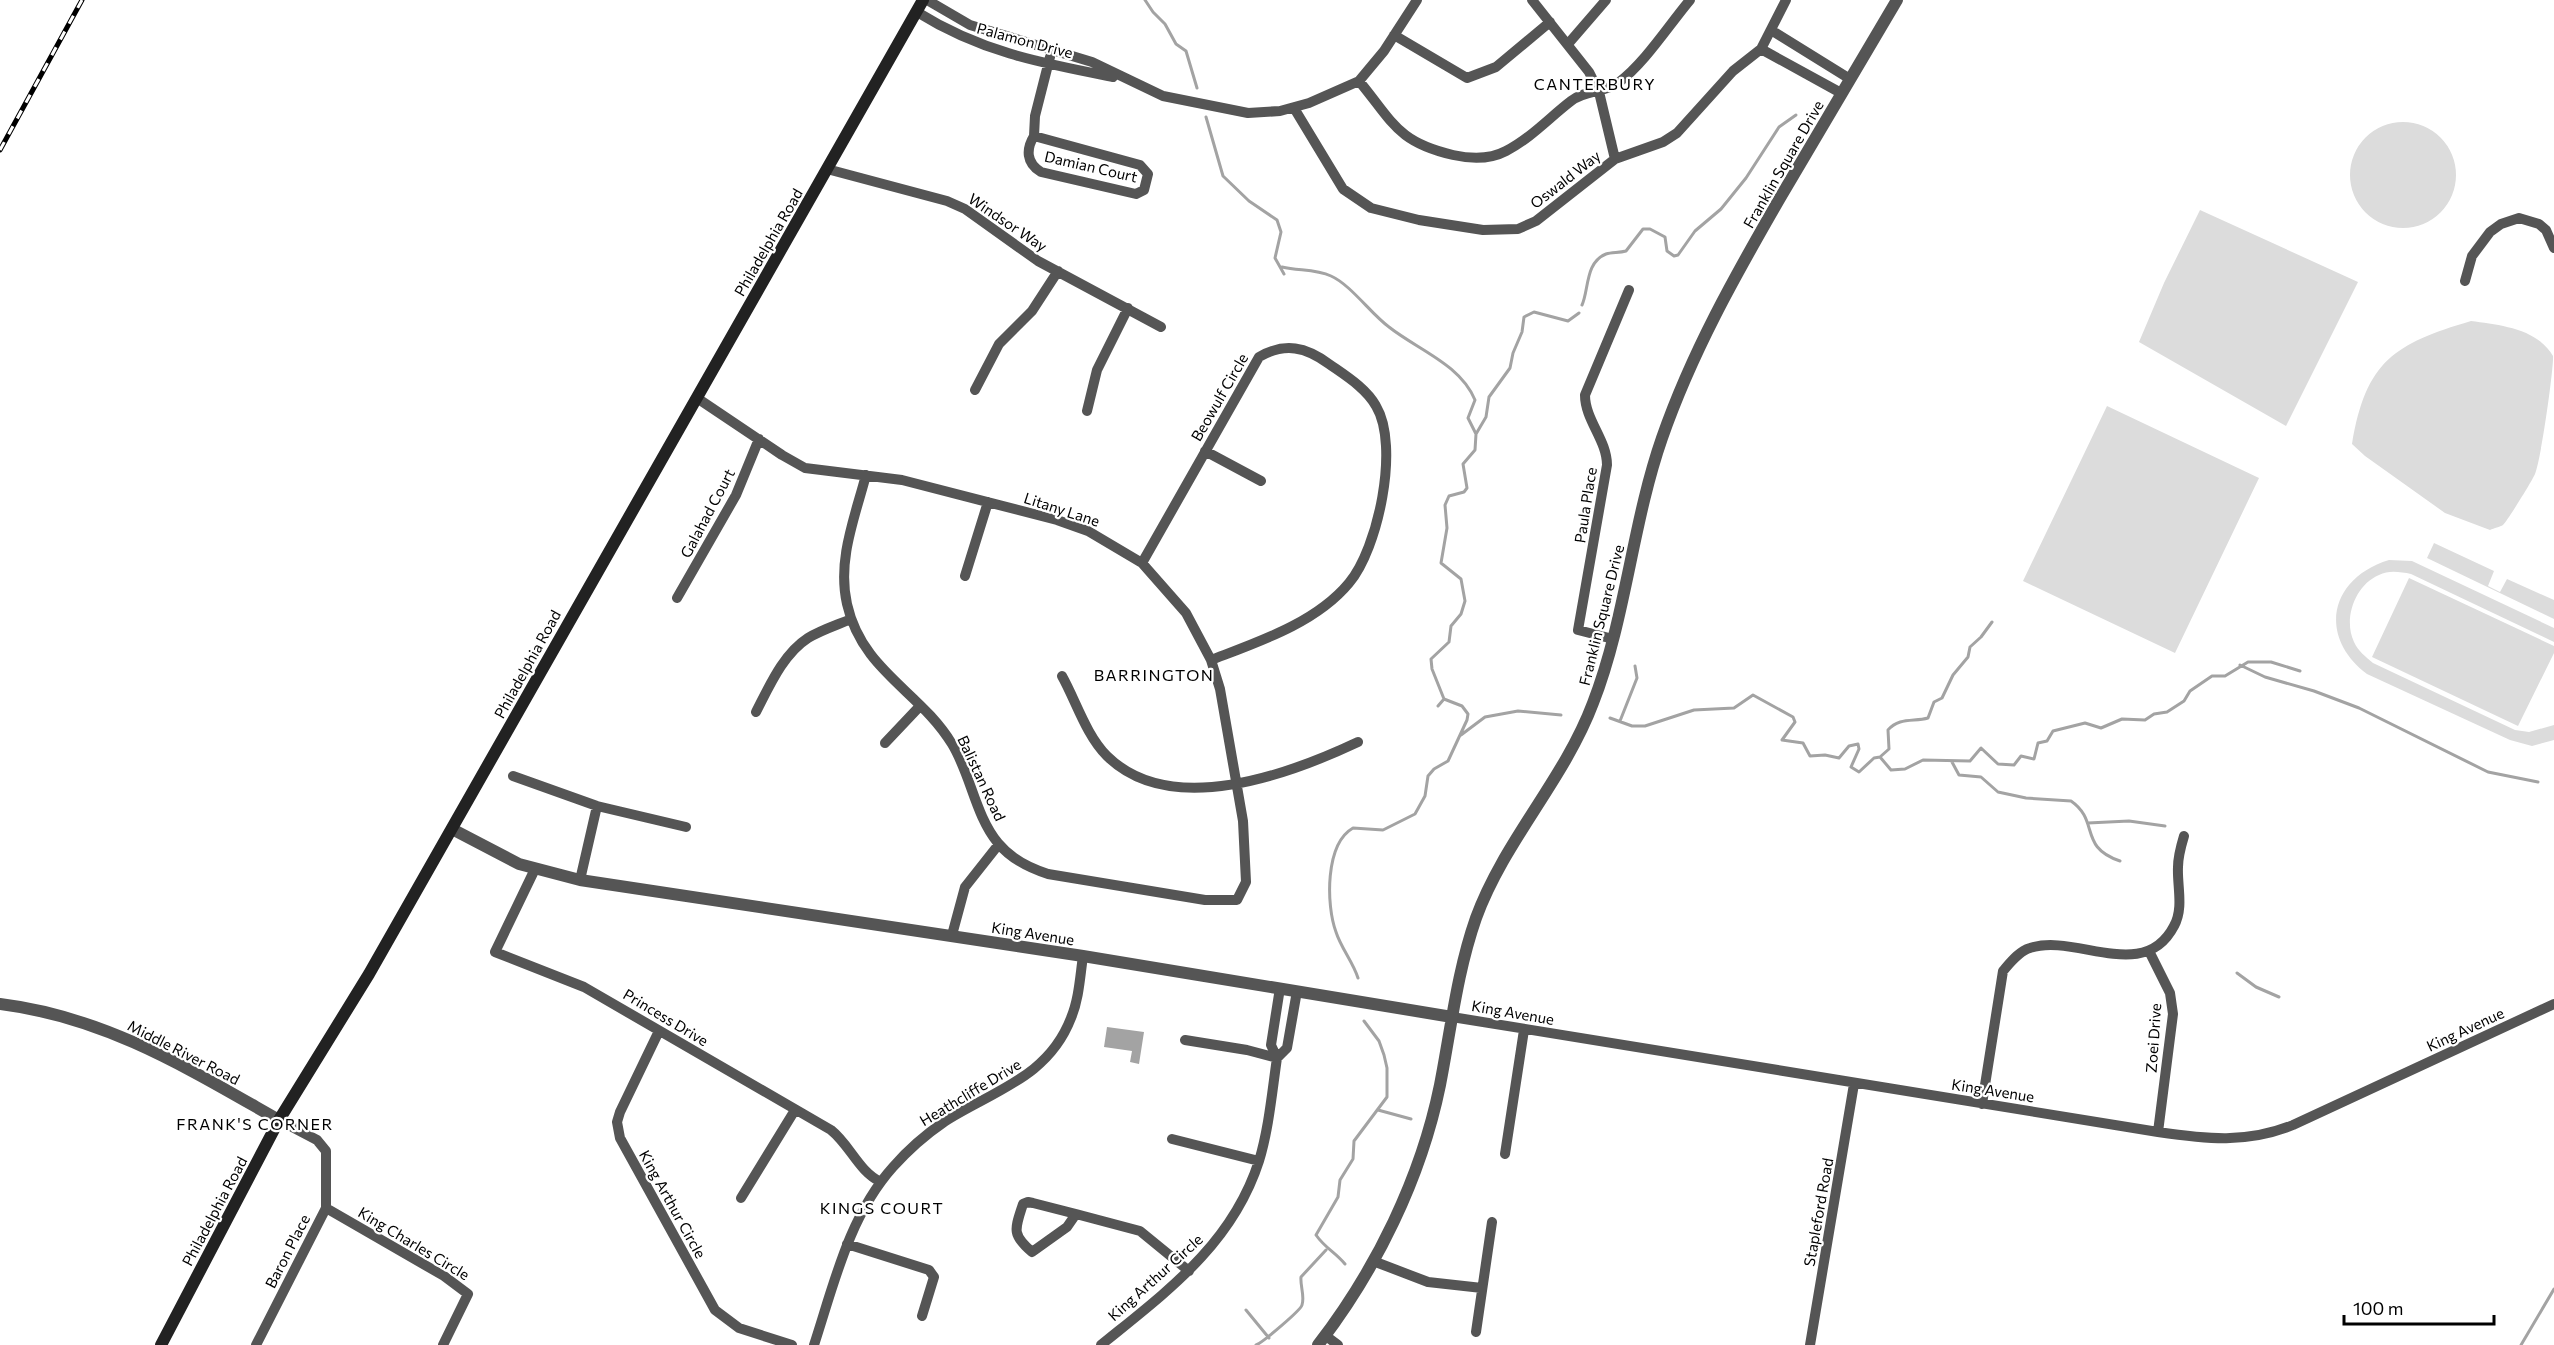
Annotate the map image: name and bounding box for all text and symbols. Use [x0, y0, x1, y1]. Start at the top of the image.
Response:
street label: Palamon Drive [975, 19, 1075, 61]
district label: CANTERBURY [1534, 74, 1656, 93]
street label: Franklin Square Drive [1739, 97, 1827, 231]
street label: Oswald Way [1526, 146, 1604, 212]
street label: Damian Court [1043, 147, 1139, 185]
street label: Philadelphia Road [730, 185, 806, 299]
street label: Windsor Way [965, 189, 1051, 255]
street label: Beowulf Circle [1187, 350, 1251, 444]
street label: Galahad Court [676, 465, 738, 561]
street label: Paula Place [1570, 466, 1600, 544]
street label: Litany Lane [1022, 488, 1102, 530]
street label: Franklin Square Drive [1575, 543, 1627, 687]
street label: Philadelphia Road [490, 607, 564, 721]
district label: BARRINGTON [1094, 665, 1214, 684]
street label: Balistan Road [954, 732, 1010, 824]
street label: King Avenue [990, 918, 1076, 948]
street label: Princess Drive [620, 985, 712, 1049]
street label: King Avenue [1470, 996, 1556, 1028]
street label: Zoei Drive [2142, 1002, 2164, 1074]
street label: King Avenue [2423, 1003, 2507, 1055]
street label: Middle River Road [125, 1016, 243, 1088]
street label: Heathcliffe Drive [916, 1055, 1024, 1129]
street label: King Avenue [1950, 1075, 2036, 1105]
district label: FRANK'S CORNER [176, 1114, 334, 1133]
street label: King Arthur Circle [636, 1147, 710, 1261]
street label: Philadelphia Road [178, 1153, 250, 1269]
street label: Stapleford Road [1800, 1156, 1836, 1268]
district label: KINGS COURT [820, 1198, 944, 1217]
street label: King Charles Circle [355, 1203, 473, 1283]
street label: Baron Place [261, 1211, 313, 1291]
street label: King Arthur Circle [1104, 1230, 1206, 1324]
scale bar [2344, 1288, 2494, 1326]
text: 100 m [2353, 1297, 2403, 1319]

